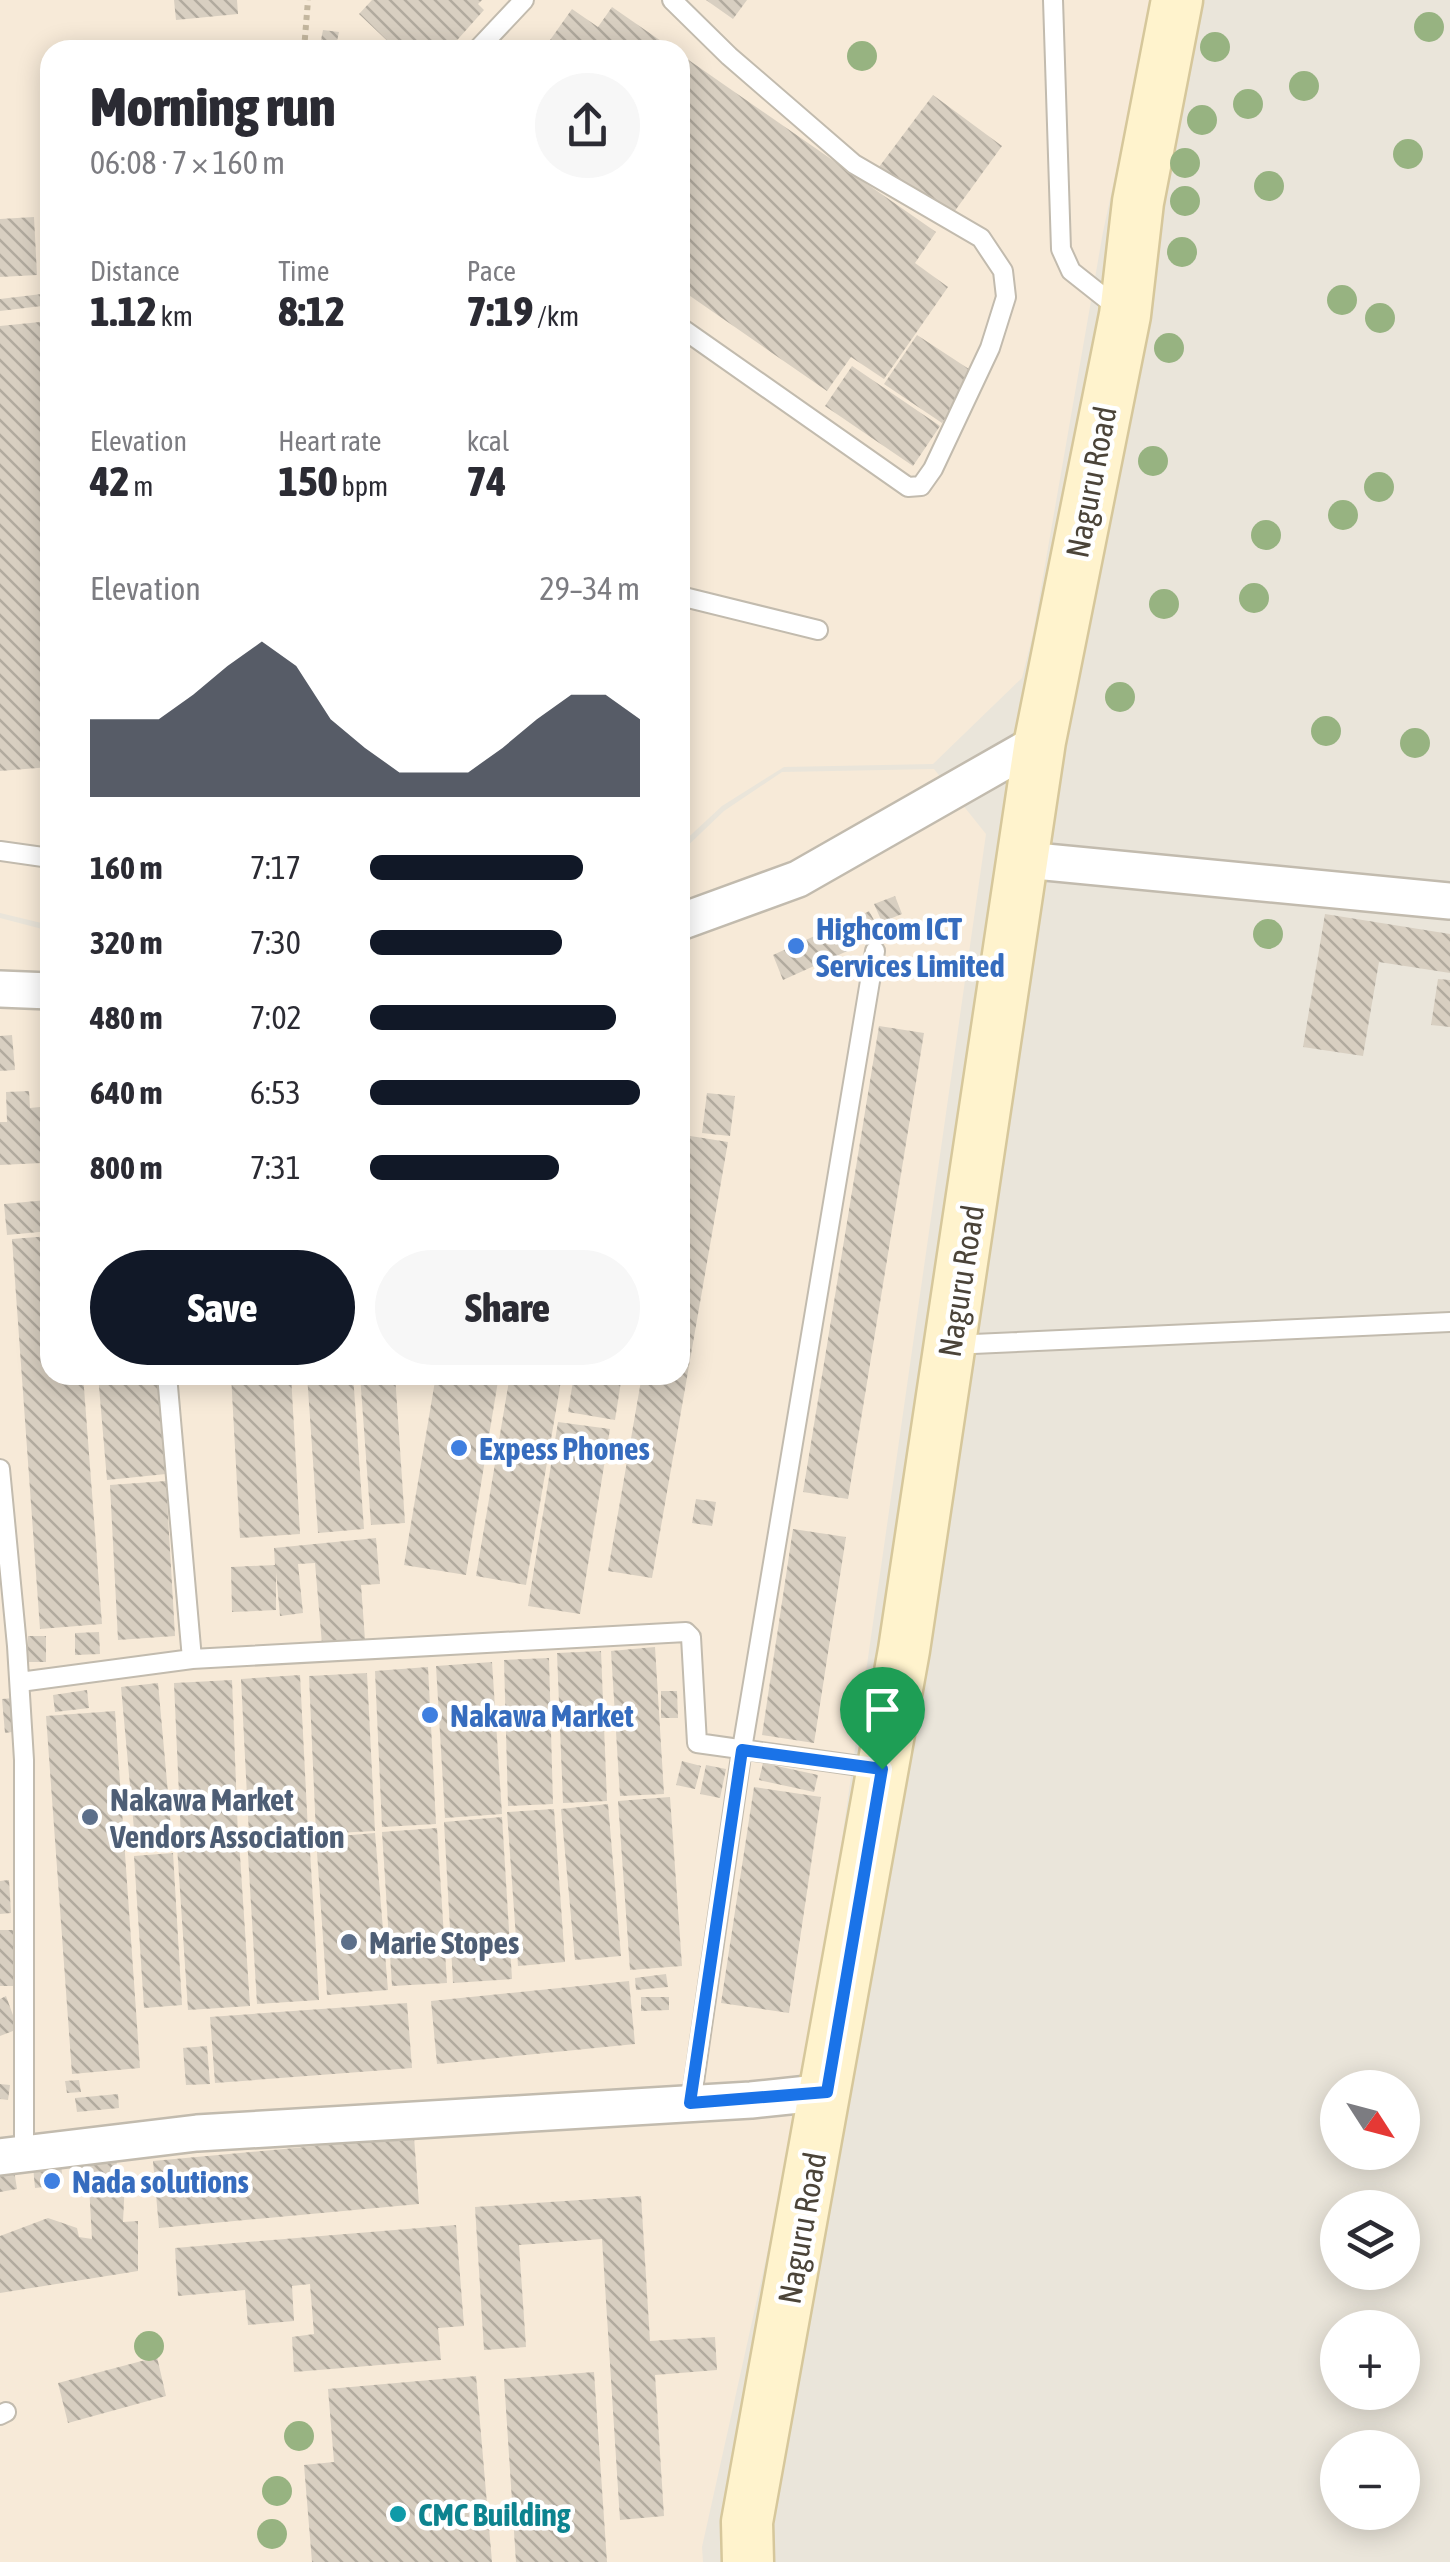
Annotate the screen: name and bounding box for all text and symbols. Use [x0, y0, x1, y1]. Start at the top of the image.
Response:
button: share [535, 73, 640, 178]
text: Morning run [90, 75, 336, 138]
text: 06:08 · 7 × 160 m [90, 144, 285, 181]
text: Distance [90, 255, 180, 287]
text: Time [278, 255, 329, 287]
text: Pace [467, 255, 516, 287]
text: 1.12 [90, 287, 157, 335]
text: 8:12 [278, 287, 345, 335]
text: 7:19 [467, 287, 533, 335]
text: km [157, 300, 193, 332]
text: /km [533, 300, 579, 332]
street label: Naguru Road [1058, 403, 1124, 561]
text: Elevation [90, 425, 187, 457]
text: Heart rate [278, 425, 381, 457]
text: kcal [467, 425, 509, 457]
text: 42 [90, 457, 129, 505]
text: 150 [278, 457, 338, 505]
text: 74 [467, 457, 506, 505]
text: m [129, 470, 153, 502]
text: bpm [338, 470, 388, 502]
text: Elevation [90, 570, 201, 607]
text: 29–34 m [540, 570, 640, 607]
text: 160 m [90, 849, 163, 886]
text: 7:17 [250, 849, 301, 886]
place label: Highcom ICT Services Limited [816, 910, 1005, 984]
text: 320 m [90, 924, 163, 961]
text: 7:30 [250, 924, 301, 961]
marker: Highcom ICT Services Limited [785, 935, 807, 957]
text: 480 m [90, 999, 163, 1036]
text: 7:02 [250, 999, 301, 1036]
text: 640 m [90, 1074, 163, 1111]
text: 6:53 [250, 1074, 301, 1111]
text: 800 m [90, 1149, 163, 1186]
text: 7:31 [250, 1149, 301, 1186]
street label: Naguru Road [931, 1202, 991, 1360]
button: Save [90, 1250, 355, 1365]
button: Share [375, 1250, 640, 1365]
place label: Expess Phones [479, 1430, 650, 1467]
marker: Expess Phones [448, 1437, 470, 1459]
pin [840, 1667, 925, 1770]
icon: arrive [855, 1682, 910, 1737]
place label: Nakawa Market [450, 1697, 634, 1734]
marker: Nakawa Market [419, 1704, 441, 1726]
place label: Nakawa Market Vendors Association [109, 1781, 345, 1855]
marker: Nakawa Market Vendors Association [79, 1806, 101, 1828]
place label: Marie Stopes [369, 1924, 519, 1961]
marker: Marie Stopes [338, 1931, 360, 1953]
north arrow [1320, 2070, 1420, 2170]
map controls [1320, 2070, 1420, 2530]
street label: Naguru Road [770, 2149, 834, 2307]
place label: Nada solutions [72, 2163, 249, 2200]
marker: Nada solutions [41, 2170, 63, 2192]
button: layers [1320, 2190, 1420, 2290]
button: + [1320, 2310, 1420, 2410]
button: − [1320, 2430, 1420, 2530]
place label: CMC Building [418, 2496, 571, 2533]
marker: CMC Building [387, 2503, 409, 2525]

